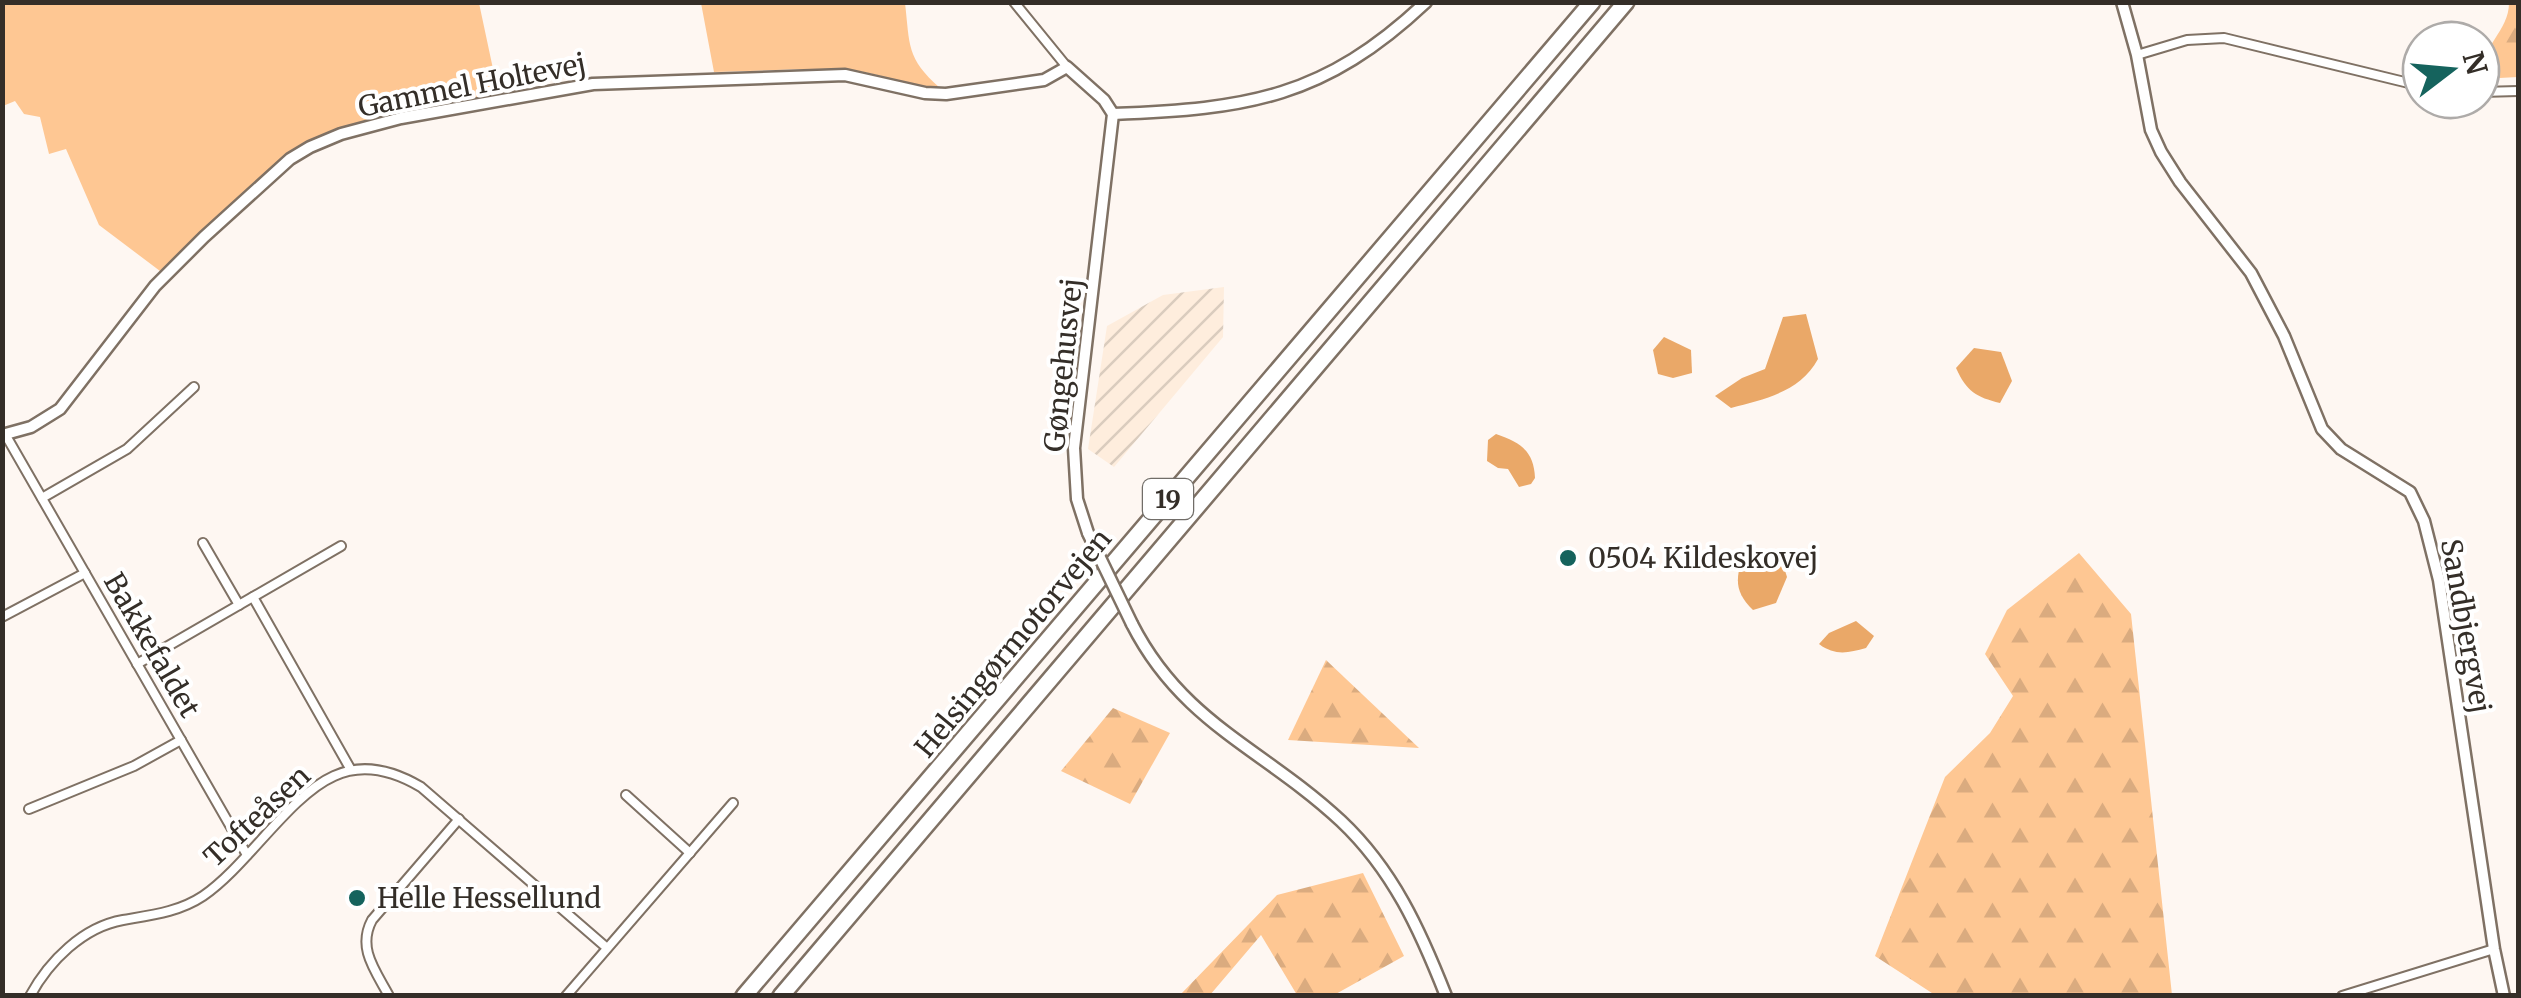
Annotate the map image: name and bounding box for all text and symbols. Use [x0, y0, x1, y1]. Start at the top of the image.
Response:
north arrow [2401, 20, 2501, 120]
street label: Gammel Holtevej [355, 45, 589, 125]
text: N [2455, 48, 2495, 79]
street label: Gøngehusvej [1036, 276, 1090, 454]
road number: 19 [1143, 479, 1193, 519]
street label: Helsingørmotorvejen [907, 521, 1119, 765]
street label: Sandbjergvej [2433, 536, 2499, 716]
place label: 0504 Kildeskovej [1588, 540, 1818, 576]
marker: 0504 Kildeskovej [1557, 547, 1579, 569]
street label: Bakkefaldet [96, 566, 208, 724]
street label: Tofteåsen [196, 758, 318, 874]
place label: Helle Hessellund [377, 880, 601, 916]
marker: Helle Hessellund [346, 887, 368, 909]

